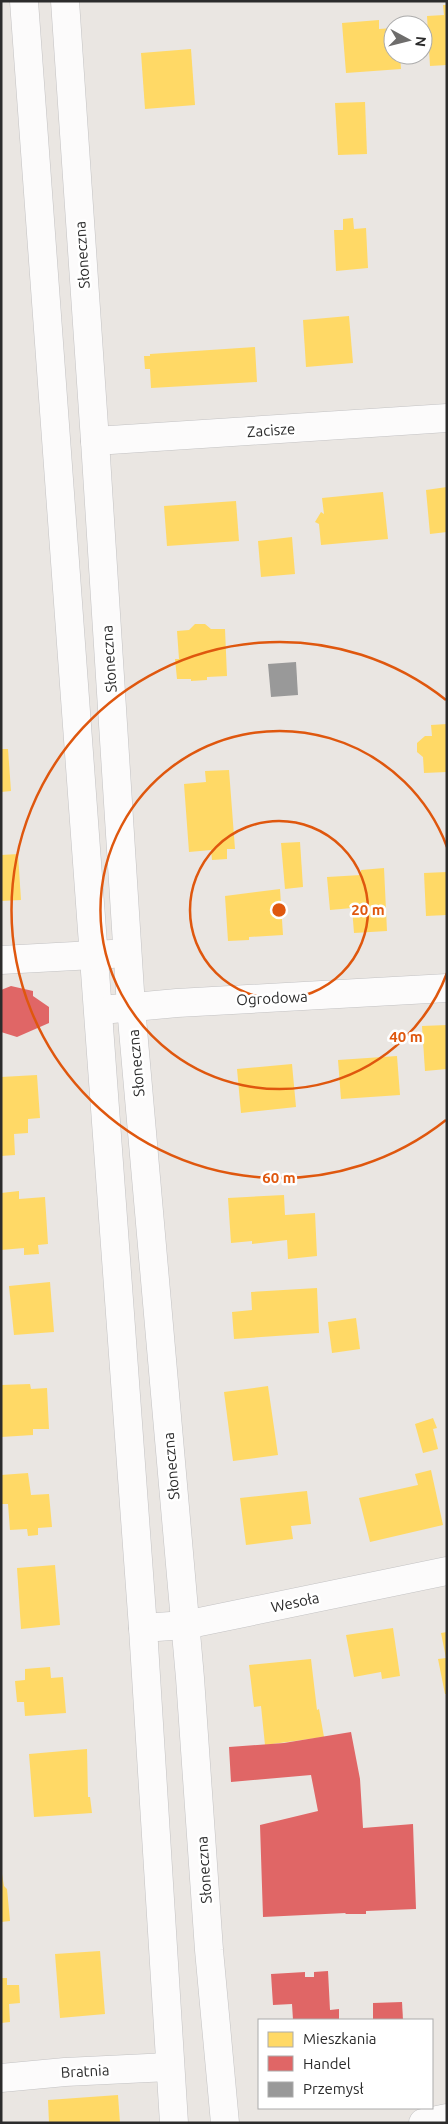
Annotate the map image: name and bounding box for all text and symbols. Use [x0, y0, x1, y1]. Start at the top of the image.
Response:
north arrow [383, 15, 433, 65]
text: N [412, 35, 429, 48]
street label: Słoneczna [71, 221, 93, 289]
street label: Zacisze [246, 420, 296, 440]
street label: Słoneczna [98, 625, 120, 693]
centre of rings [270, 901, 288, 919]
text: 20 m [351, 901, 385, 918]
street label: Ogrodowa [236, 988, 308, 1008]
text: 40 m [389, 1028, 423, 1045]
street label: Słoneczna [125, 1029, 147, 1097]
text: 60 m [262, 1169, 296, 1186]
street label: Słoneczna [160, 1432, 182, 1500]
street label: Wesoła [269, 1589, 321, 1615]
street label: Słoneczna [193, 1836, 215, 1904]
legend [258, 2019, 433, 2109]
text: Mieszkania [303, 2030, 377, 2047]
text: Handel [303, 2055, 351, 2072]
street label: Bratnia [60, 2061, 110, 2081]
text: Przemysł [303, 2080, 363, 2097]

